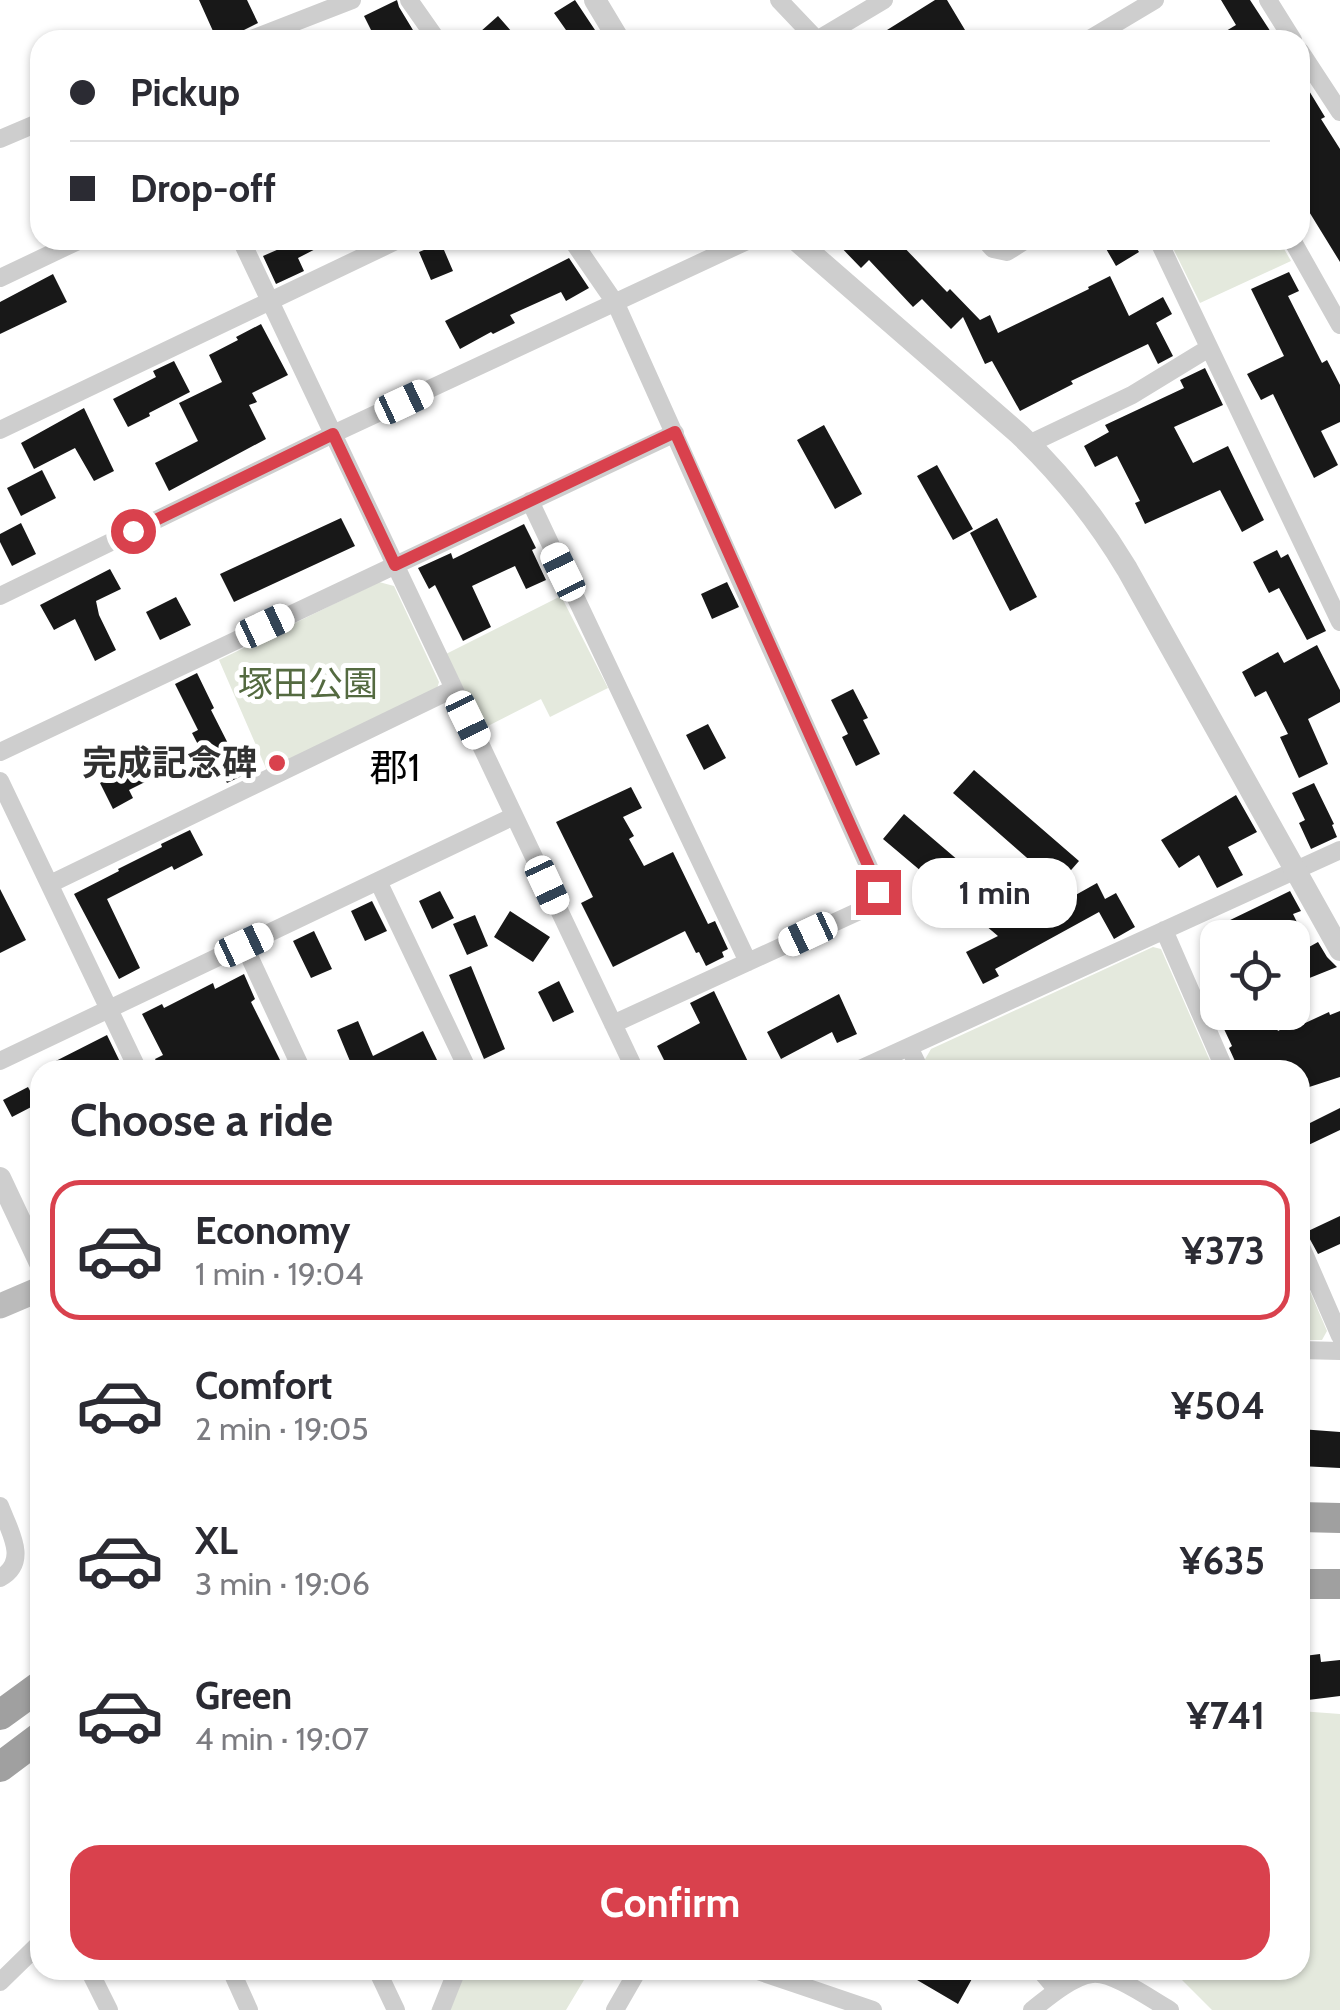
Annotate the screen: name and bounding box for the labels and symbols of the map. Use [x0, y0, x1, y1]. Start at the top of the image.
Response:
car [370, 376, 438, 428]
route start [111, 509, 156, 554]
car [536, 538, 590, 606]
car [231, 600, 299, 652]
park label: 塚田公園 [238, 662, 378, 705]
car [441, 686, 495, 754]
place label: 完成記念碑 [82, 741, 257, 784]
district label: 郡1 [370, 744, 420, 791]
marker: 完成記念碑 [266, 752, 288, 774]
car [521, 851, 573, 919]
callout: 1 min [913, 857, 1078, 927]
route end [856, 870, 901, 915]
car [774, 908, 842, 960]
car [210, 919, 278, 971]

